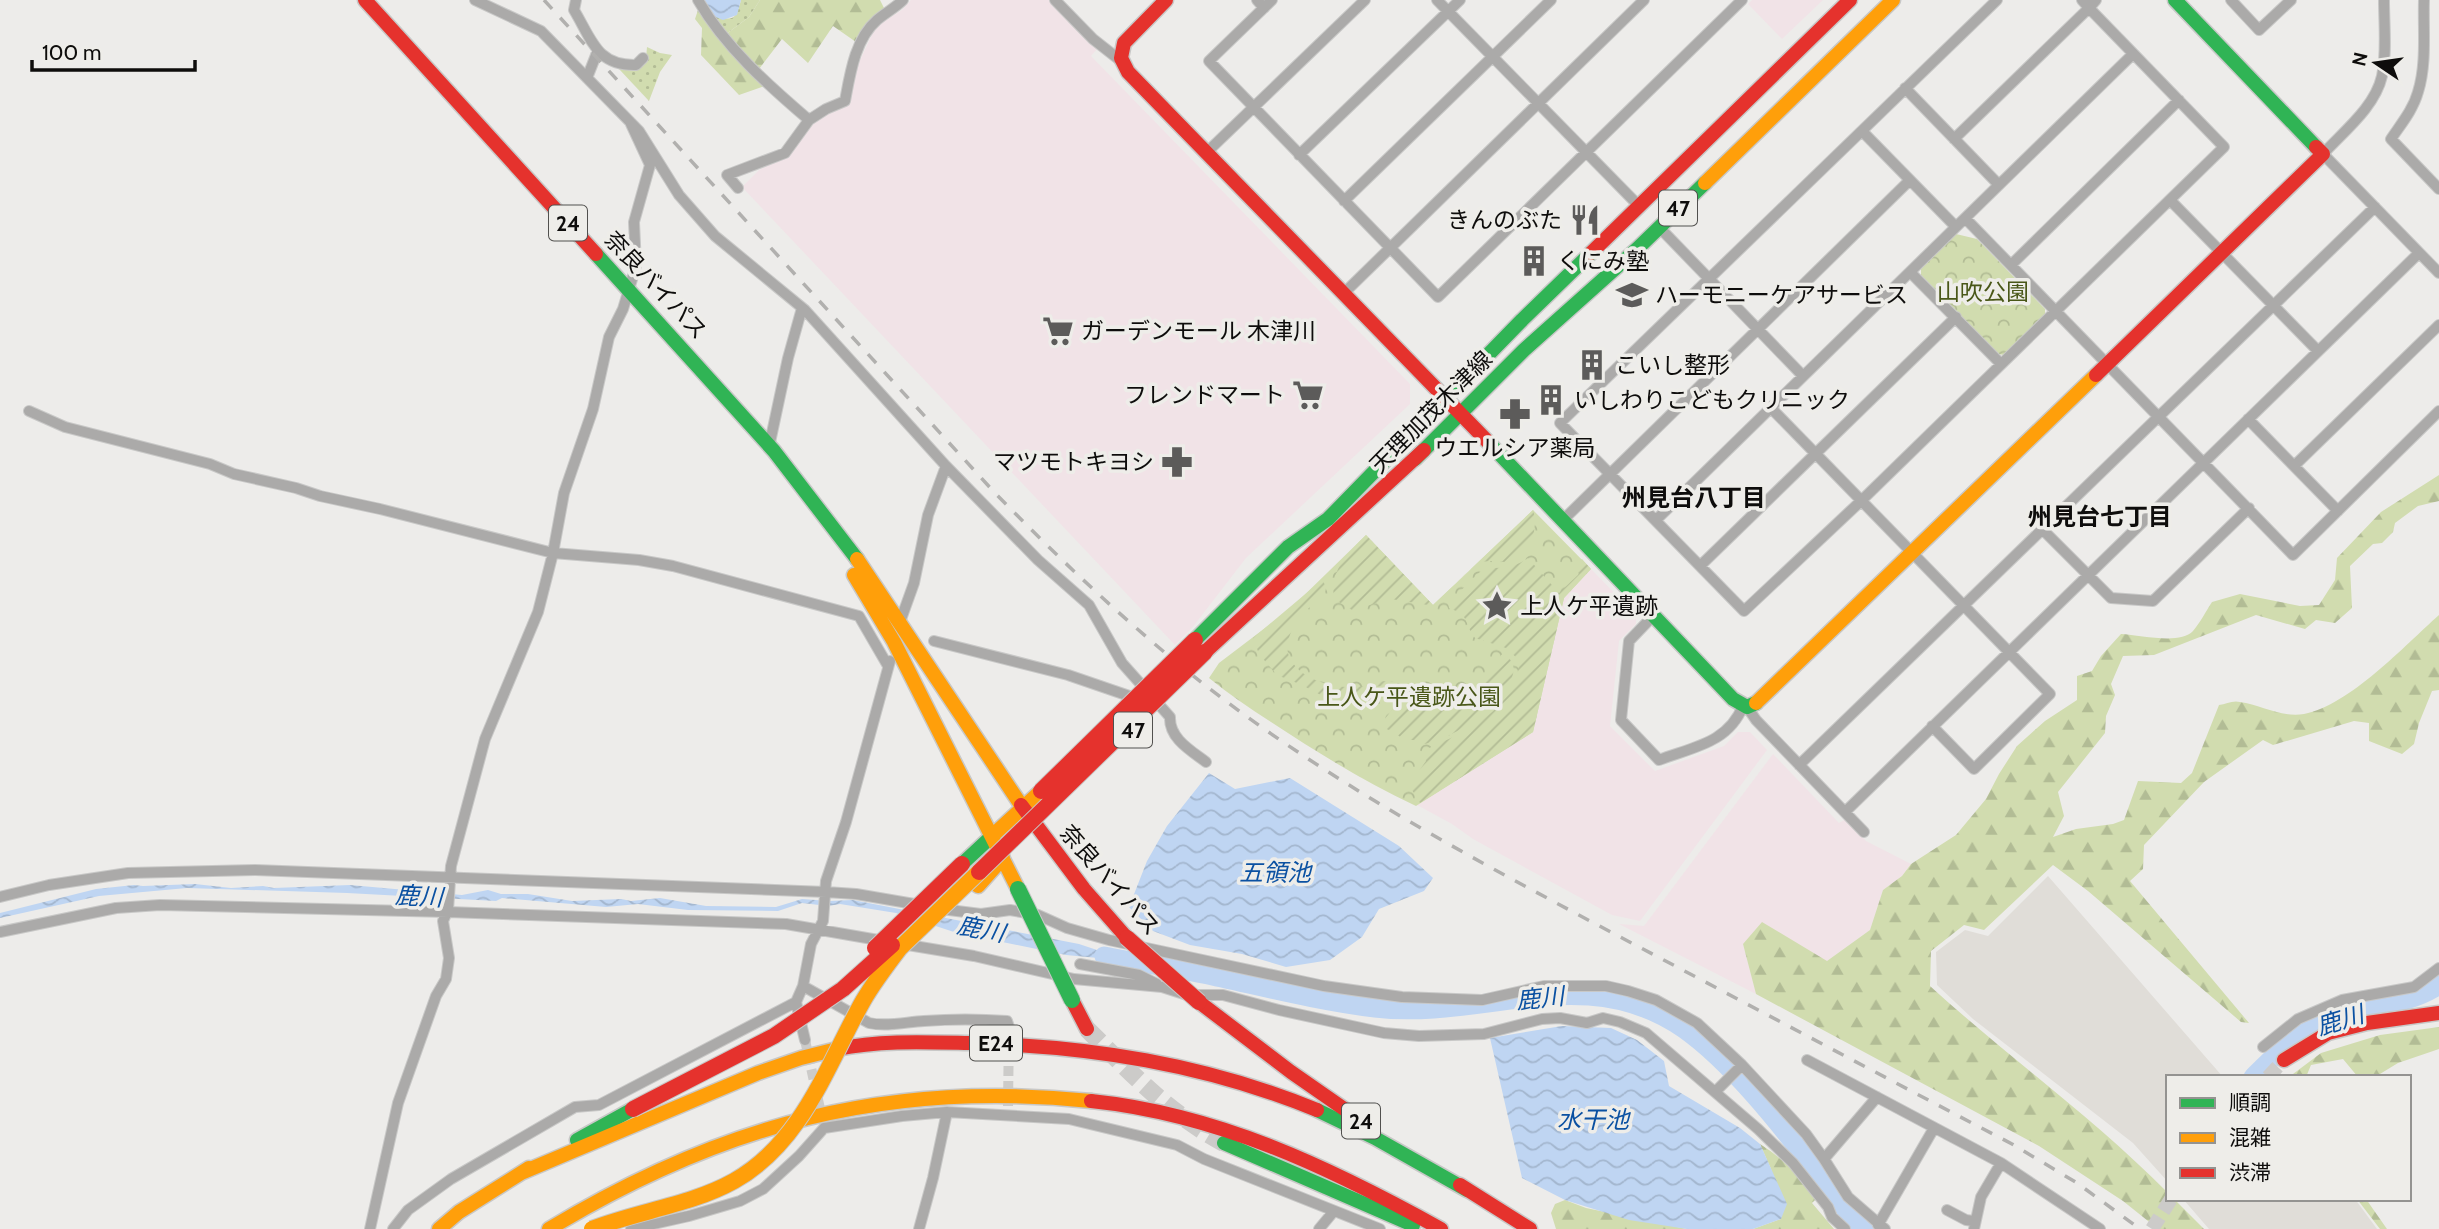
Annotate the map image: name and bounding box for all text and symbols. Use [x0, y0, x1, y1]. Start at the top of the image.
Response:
scale bar [32, 28, 194, 72]
north arrow [2341, 28, 2411, 98]
text: 100 m [42, 40, 101, 65]
text: N [2347, 50, 2373, 68]
road number: 47 [1659, 190, 1697, 226]
restaurant icon: きんのぶた [1568, 203, 1602, 237]
road number: 24 [549, 206, 587, 241]
place label: きんのぶた [1447, 206, 1562, 234]
street label: 奈良バイパス [599, 225, 713, 345]
building icon: くにみ塾 [1517, 244, 1551, 278]
place label: くにみ塾 [1557, 247, 1649, 275]
school or university icon: ハーモニーケアサービス [1615, 278, 1649, 312]
park label: 山吹公園 [1937, 278, 2029, 306]
place label: ハーモニーケアサービス [1655, 281, 1908, 309]
supermarket icon: ガーデンモール 木津川 [1041, 314, 1075, 348]
place label: ガーデンモール 木津川 [1081, 317, 1316, 345]
street label: 天理加茂木津線 [1364, 345, 1498, 479]
building icon: こいし整形 [1575, 348, 1609, 382]
place label: こいし整形 [1615, 351, 1730, 379]
supermarket icon: フレンドマート [1291, 378, 1325, 412]
place label: フレンドマート [1124, 381, 1285, 409]
building icon: いしわりこどもクリニック [1534, 383, 1568, 417]
place label: いしわりこどもクリニック [1574, 386, 1850, 414]
pharmacy icon: ウエルシア薬局 [1498, 397, 1532, 431]
place label: ウエルシア薬局 [1435, 434, 1596, 462]
pharmacy icon: マツモトキヨシ [1160, 445, 1194, 479]
place label: マツモトキヨシ [993, 448, 1154, 476]
district label: 州見台八丁目 [1622, 483, 1766, 512]
district label: 州見台七丁目 [2028, 502, 2172, 531]
place icon: 上人ケ平遺跡 [1480, 589, 1514, 623]
place label: 上人ケ平遺跡 [1520, 592, 1658, 620]
park label: 上人ケ平遺跡公園 [1317, 683, 1501, 711]
road number: 47 [1114, 712, 1152, 748]
street label: 奈良バイパス [1054, 819, 1166, 941]
water label: 五領池 [1239, 858, 1313, 887]
water label: 鹿川 [394, 880, 447, 912]
water label: 鹿川 [955, 910, 1010, 948]
water label: 鹿川 [1515, 981, 1568, 1015]
water label: 鹿川 [2313, 998, 2370, 1041]
road number: E24 [970, 1026, 1022, 1060]
legend [2166, 1075, 2411, 1201]
text: 順調 [2229, 1090, 2271, 1115]
road number: 24 [1342, 1104, 1380, 1138]
water label: 水干池 [1557, 1105, 1631, 1134]
text: 混雑 [2229, 1125, 2271, 1150]
text: 渋滞 [2229, 1160, 2271, 1185]

